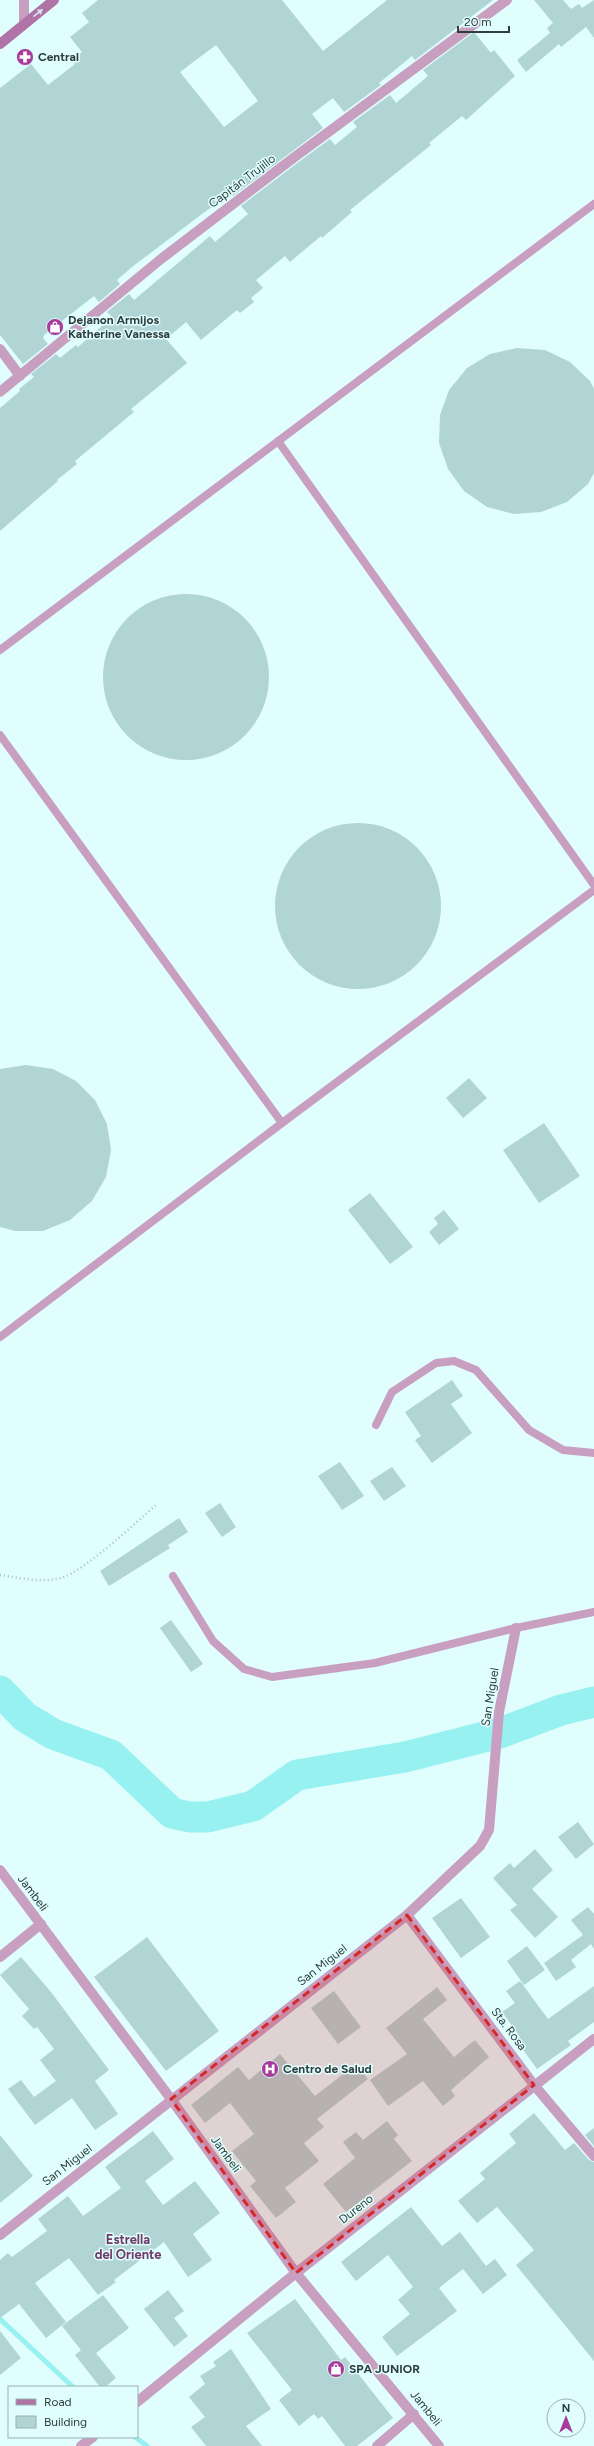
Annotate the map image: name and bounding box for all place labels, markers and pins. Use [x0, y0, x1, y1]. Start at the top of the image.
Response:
pharmacy icon: Central [15, 47, 35, 67]
place label: Central [38, 50, 79, 64]
place label: Dejanon Armijos Katherine Vanessa [68, 313, 170, 341]
shop icon: Dejanon Armijos Katherine Vanessa [45, 317, 65, 337]
hospital icon: Centro de Salud [260, 2059, 280, 2079]
place label: Centro de Salud [283, 2062, 372, 2076]
shop icon: SPA JUNIOR [326, 2359, 346, 2379]
place label: SPA JUNIOR [349, 2362, 420, 2376]

